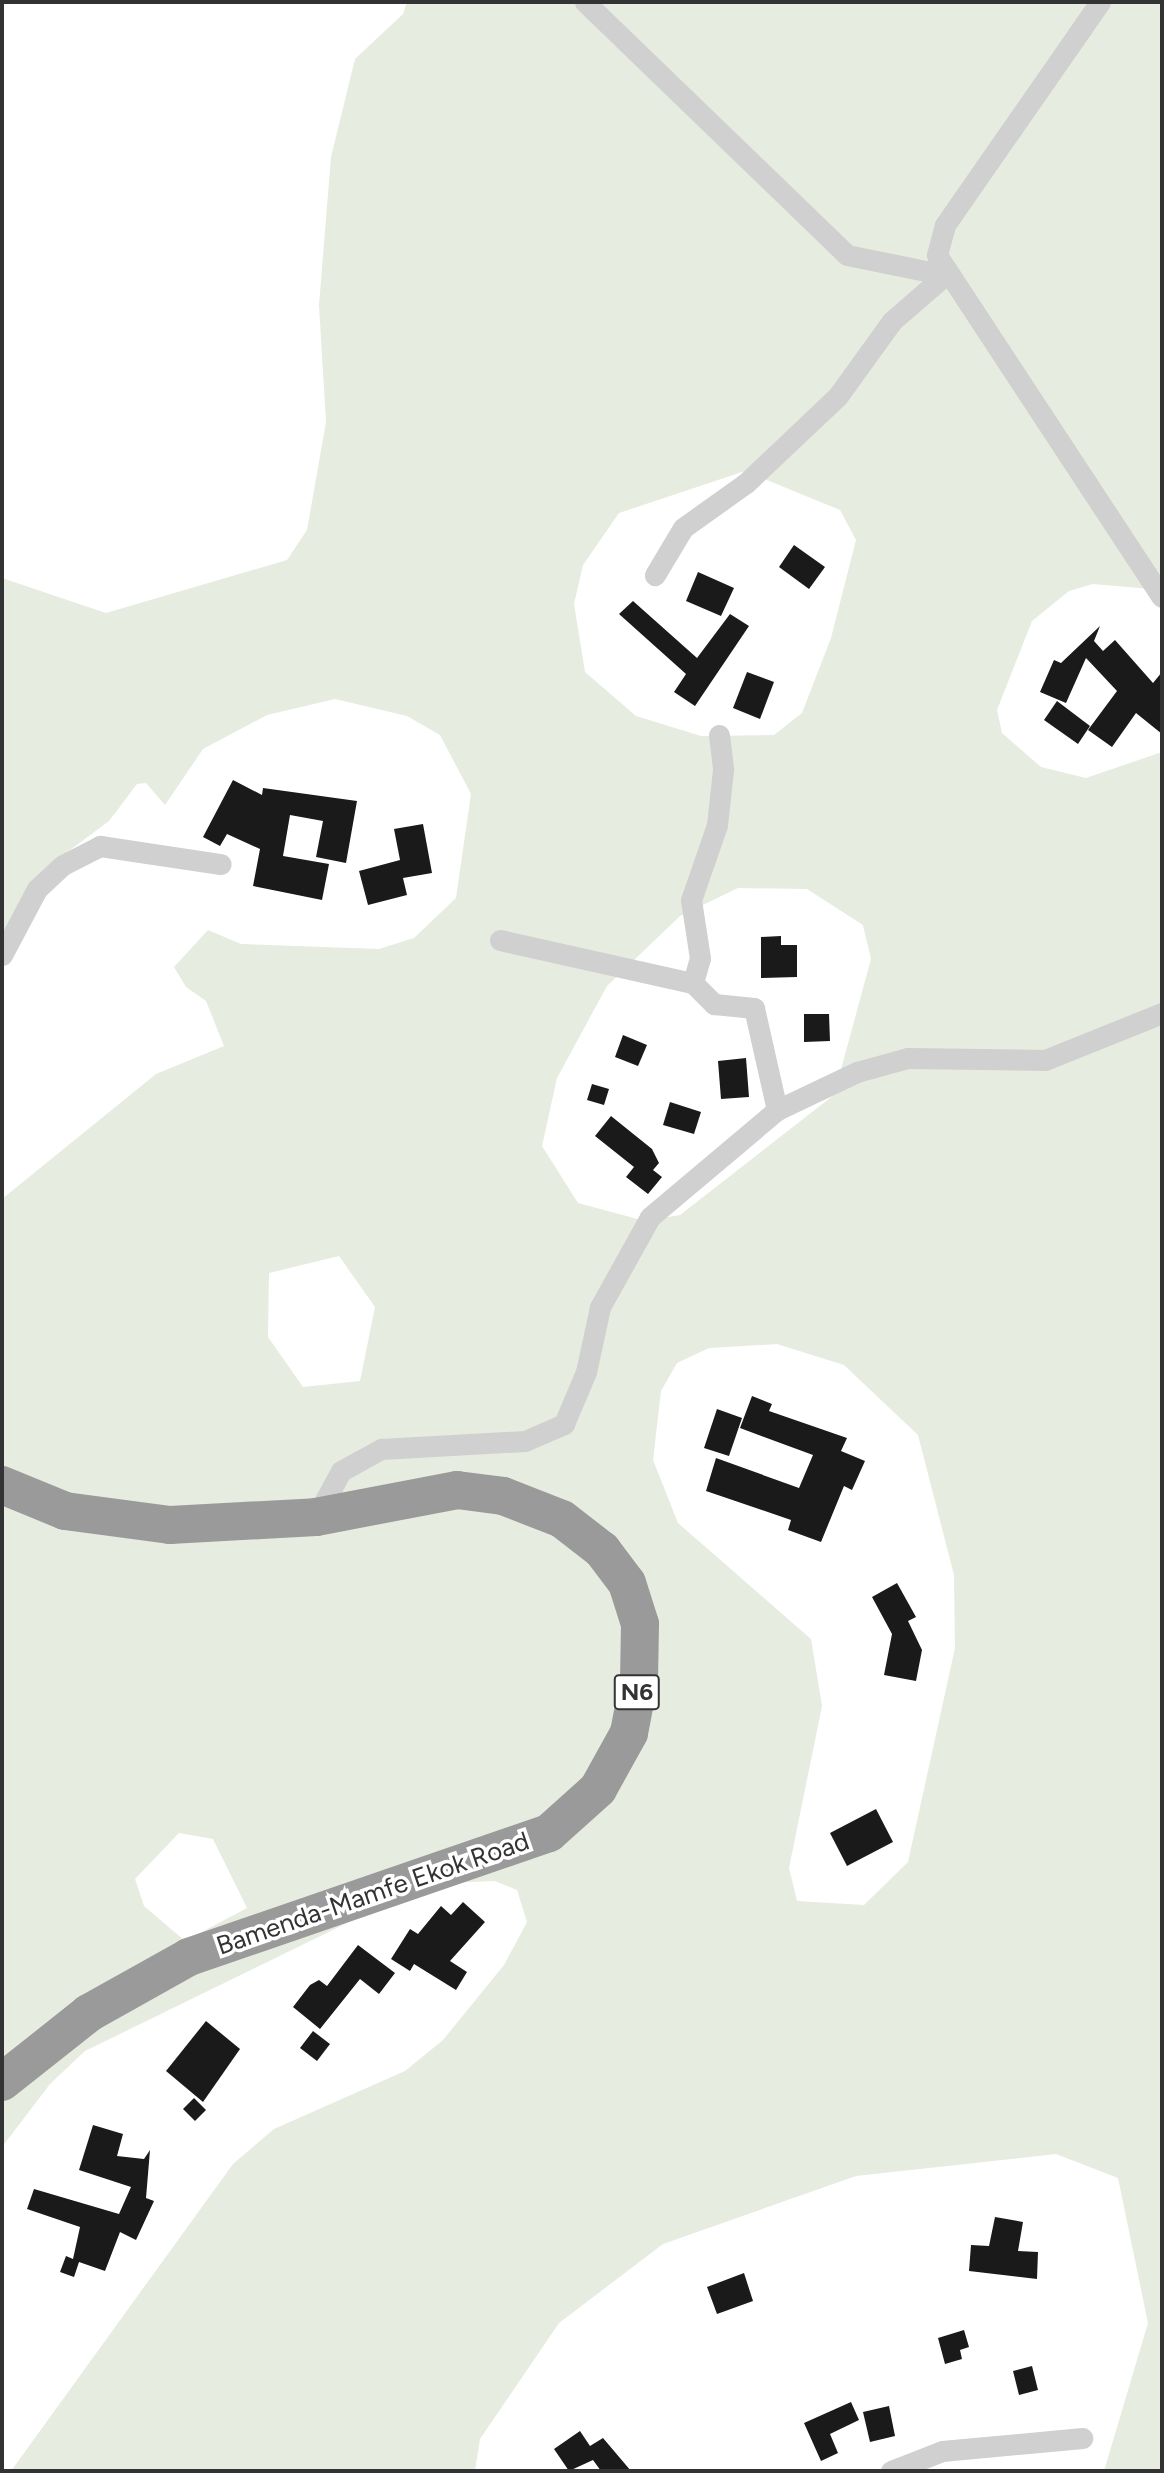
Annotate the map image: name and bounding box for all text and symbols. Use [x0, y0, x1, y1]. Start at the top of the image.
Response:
road number: N6 [612, 1672, 662, 1712]
street label: Bamenda-Mamfe Ekok Road [213, 1826, 533, 1962]

